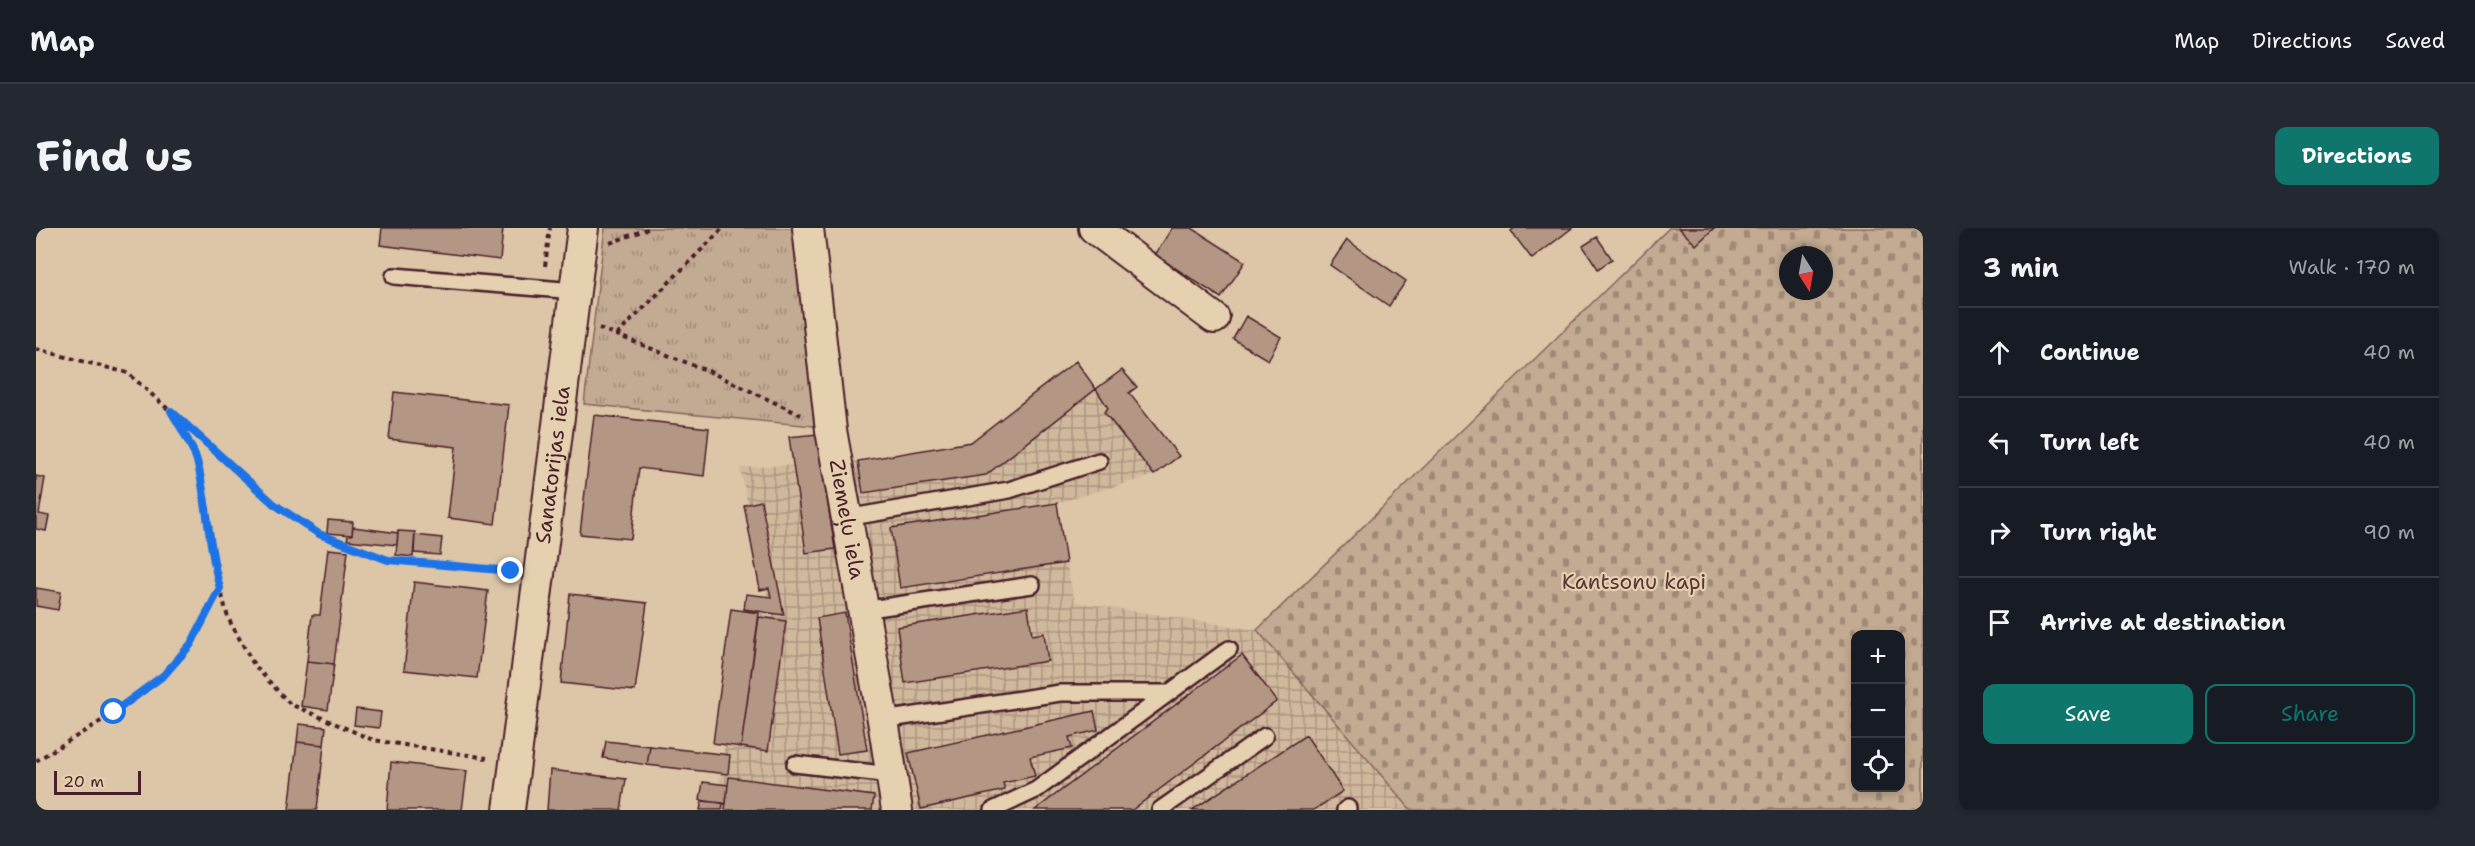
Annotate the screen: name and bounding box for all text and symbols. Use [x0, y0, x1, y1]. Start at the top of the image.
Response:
text: Map [30, 22, 95, 60]
text: Map [2174, 27, 2219, 55]
text: Directions [2252, 27, 2352, 55]
text: Saved [2385, 27, 2445, 55]
button: Directions [2275, 127, 2439, 185]
text: Find us [36, 128, 193, 184]
north arrow [1779, 246, 1833, 300]
text: 3 min [1983, 250, 2059, 285]
text: Walk · 170 m [2289, 254, 2415, 280]
icon: ahead [1983, 336, 2016, 369]
text: Continue [2040, 338, 2140, 367]
text: 40 m [2363, 339, 2415, 365]
street label: Sanatorijas iela [529, 384, 577, 545]
icon: left [1983, 426, 2016, 459]
text: Turn left [2040, 428, 2139, 457]
text: 40 m [2363, 429, 2415, 455]
street label: Ziemeļu iela [822, 457, 872, 582]
icon: right [1983, 516, 2016, 549]
text: Turn right [2040, 518, 2157, 547]
text: 90 m [2363, 519, 2415, 545]
route end [497, 557, 523, 583]
park label: Kantsonu kapi [1562, 568, 1706, 596]
icon: arrive [1983, 606, 2016, 639]
text: Arrive at destination [2040, 608, 2286, 637]
map controls [1851, 630, 1905, 792]
button: + [1851, 630, 1905, 684]
button: − [1851, 684, 1905, 738]
button: Save [1983, 684, 2193, 744]
button: Share [2205, 684, 2415, 744]
route start [100, 698, 126, 724]
button: locate [1851, 738, 1905, 792]
scale bar [54, 768, 141, 796]
text: 20 m [63, 771, 104, 792]

